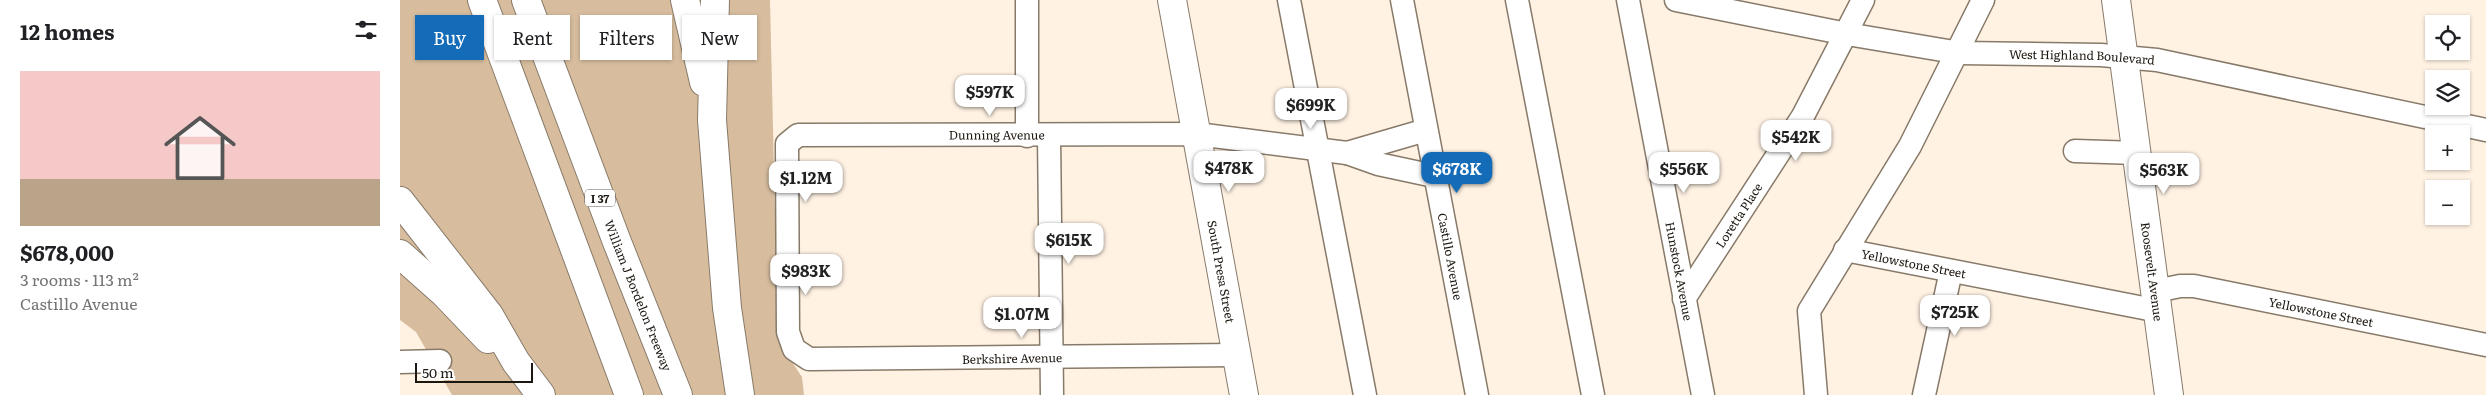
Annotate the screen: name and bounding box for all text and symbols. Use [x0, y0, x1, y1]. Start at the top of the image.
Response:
text: 12 homes [20, 15, 114, 46]
chip: Buy [415, 15, 484, 60]
chip: Rent [494, 15, 570, 60]
chip: Filters [580, 15, 672, 60]
chip: New [682, 15, 757, 60]
map controls [2425, 15, 2470, 225]
button: locate [2425, 15, 2470, 60]
icon: filters [352, 16, 380, 44]
street label: West Highland Boulevard [2009, 45, 2156, 69]
button: layers [2425, 70, 2470, 115]
pin: $597K [955, 74, 1025, 117]
text: $597K [966, 79, 1014, 103]
pin: $699K [1276, 88, 1346, 130]
text: $699K [1286, 92, 1336, 116]
icon: home [155, 103, 245, 193]
pin: $542K [1761, 120, 1831, 162]
text: $542K [1771, 124, 1821, 148]
street label: Dunning Avenue [949, 125, 1045, 144]
button: + [2425, 125, 2470, 170]
pin: $478K [1194, 150, 1264, 193]
pin: $678K [1422, 152, 1492, 194]
pin: $556K [1649, 152, 1719, 194]
pin: $563K [2129, 152, 2199, 195]
text: $478K [1204, 155, 1254, 179]
text: $678K [1432, 156, 1482, 180]
text: $556K [1660, 156, 1708, 180]
text: $563K [2140, 157, 2188, 181]
pin: $1.12M [765, 160, 847, 203]
text: $1.12M [780, 165, 832, 189]
street label: Loretta Place [1711, 179, 1766, 251]
button: − [2425, 180, 2470, 225]
road number: I 37 [585, 190, 615, 207]
street label: Castillo Avenue [1434, 211, 1468, 302]
street label: William J Bordelon Freeway [600, 217, 677, 374]
street label: South Presa Street [1203, 219, 1240, 325]
street label: Hunstock Avenue [1661, 220, 1698, 322]
street label: Roosevelt Avenue [2137, 221, 2168, 322]
pin: $615K [1034, 222, 1104, 265]
text: $615K [1046, 227, 1092, 251]
text: $678,000 [20, 236, 114, 267]
street label: Yellowstone Street [1860, 244, 1968, 282]
pin: $983K [771, 254, 841, 296]
text: $983K [781, 258, 831, 282]
text: 3 rooms · 113 m² [20, 267, 139, 291]
text: Castillo Avenue [20, 291, 138, 315]
street label: Yellowstone Street [2267, 292, 2375, 331]
pin: $725K [1920, 294, 1990, 337]
pin: $1.07M [981, 296, 1063, 339]
text: $725K [1931, 299, 1979, 323]
text: $1.07M [994, 301, 1050, 325]
street label: Berkshire Avenue [962, 348, 1062, 368]
scale bar [415, 360, 532, 383]
text: 50 m [422, 362, 454, 382]

